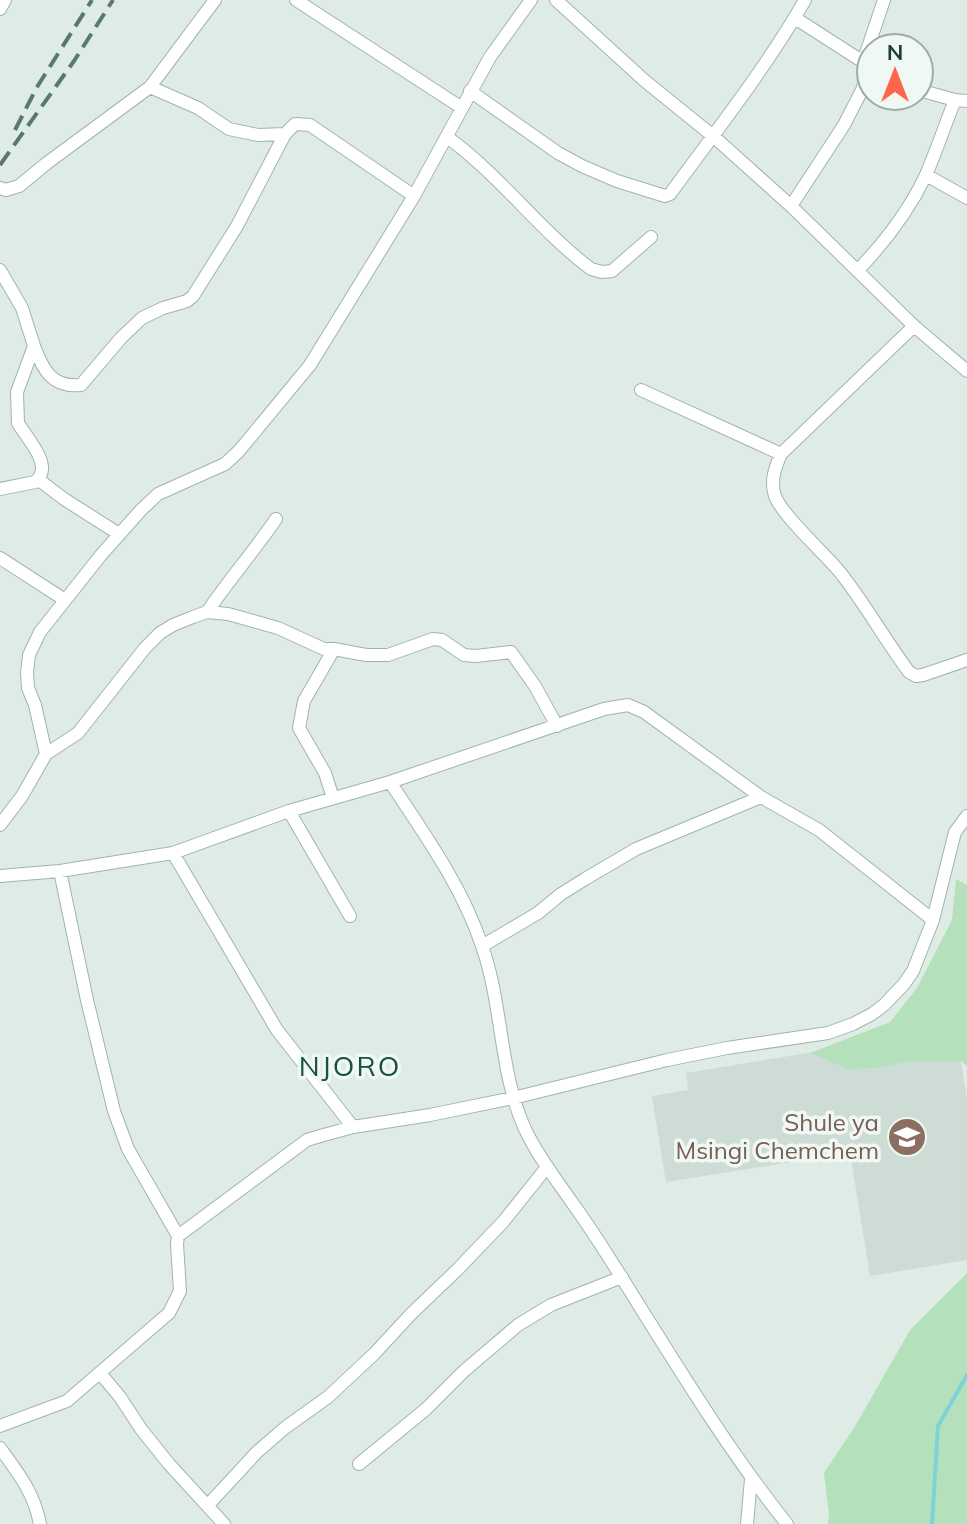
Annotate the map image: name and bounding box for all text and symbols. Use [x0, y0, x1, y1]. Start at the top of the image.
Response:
north arrow [855, 32, 935, 112]
text: N [887, 38, 903, 66]
district label: NJORO [299, 1048, 401, 1083]
place label: Shule ya Msingi Chemchem [676, 1107, 879, 1165]
school or university icon: Shule ya Msingi Chemchem [886, 1116, 928, 1158]

